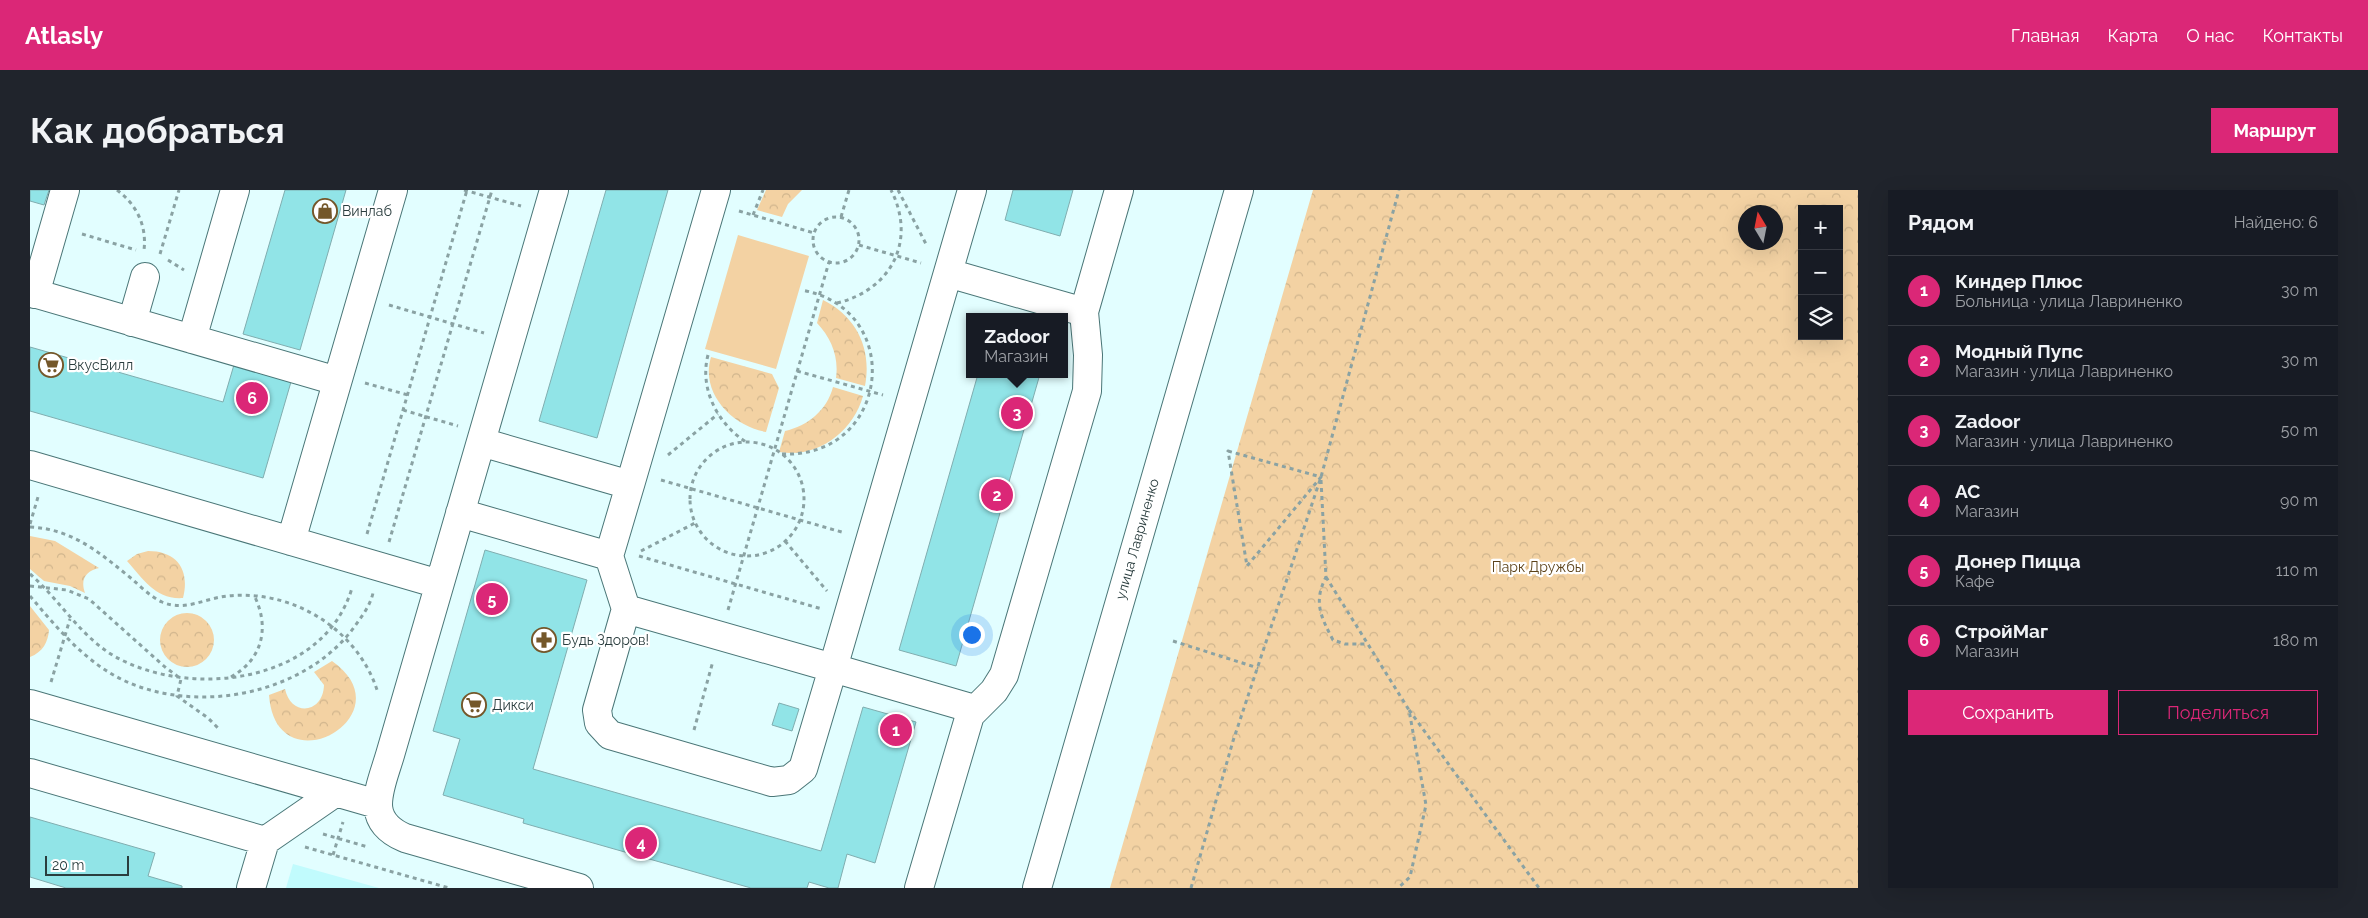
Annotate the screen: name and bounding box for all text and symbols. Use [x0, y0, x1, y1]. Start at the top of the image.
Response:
text: Atlasly [25, 21, 103, 50]
text: Главная [2011, 25, 2079, 46]
text: Карта [2107, 25, 2158, 46]
text: О нас [2186, 25, 2234, 46]
text: Контакты [2262, 25, 2343, 46]
button: Маршрут [2211, 108, 2338, 153]
text: Как добраться [30, 110, 285, 151]
shop icon: Винлаб [312, 198, 338, 224]
place label: Винлаб [342, 203, 392, 219]
north arrow [1738, 205, 1783, 250]
map controls [1798, 205, 1843, 340]
button: + [1798, 205, 1843, 250]
text: Рядом [1908, 210, 1974, 235]
text: Найдено: 6 [2234, 213, 2318, 232]
button: − [1798, 250, 1843, 295]
text: Киндер Плюс [1955, 270, 2083, 292]
text: 1 [1920, 281, 1928, 300]
text: 30 m [2281, 281, 2318, 300]
text: Больница · улица Лавриненко [1955, 292, 2183, 311]
button: layers [1798, 295, 1843, 340]
popup [966, 313, 1068, 378]
text: Zadoor [984, 325, 1050, 347]
text: Модный Пупс [1955, 340, 2083, 362]
text: Магазин [984, 347, 1048, 366]
text: 2 [1919, 351, 1929, 370]
text: 30 m [2281, 351, 2318, 370]
supermarket icon: ВкусВилл [38, 352, 64, 378]
place label: ВкусВилл [68, 357, 133, 373]
text: Магазин · улица Лавриненко [1955, 362, 2173, 381]
pin: 6 [236, 379, 268, 417]
pin: 3 [1001, 394, 1033, 432]
text: Zadoor [1955, 410, 2020, 432]
text: 3 [1920, 421, 1928, 440]
text: 50 m [2281, 421, 2318, 440]
text: Магазин · улица Лавриненко [1955, 432, 2173, 451]
pin: 2 [981, 476, 1013, 514]
street label: улица Лавриненко [1112, 477, 1162, 601]
text: АС [1955, 480, 1980, 502]
text: 4 [1919, 491, 1929, 510]
text: 90 m [2280, 491, 2318, 510]
text: Магазин [1955, 502, 2019, 521]
text: Донер Пицца [1955, 550, 2081, 572]
park label: Парк Дружбы [1492, 559, 1584, 575]
text: 5 [1920, 561, 1928, 580]
text: 110 m [2276, 561, 2318, 580]
text: Кафе [1955, 572, 1994, 591]
pin: 5 [476, 580, 508, 618]
text: СтройМаг [1955, 620, 2048, 642]
your location [959, 622, 985, 648]
pharmacy icon: Будь Здоров! [531, 627, 557, 653]
text: 6 [1919, 631, 1929, 650]
text: 180 m [2273, 631, 2318, 650]
place label: Будь Здоров! [562, 632, 649, 648]
text: Магазин [1955, 642, 2019, 661]
button: Сохранить [1908, 690, 2108, 735]
button: Поделиться [2118, 690, 2318, 735]
supermarket icon: Дикси [461, 692, 487, 718]
place label: Дикси [492, 697, 534, 713]
pin: 1 [880, 711, 912, 749]
pin: 4 [625, 824, 657, 862]
scale bar [45, 853, 129, 876]
text: 20 m [52, 857, 84, 873]

